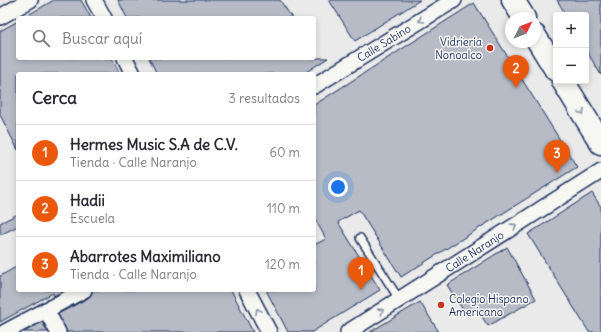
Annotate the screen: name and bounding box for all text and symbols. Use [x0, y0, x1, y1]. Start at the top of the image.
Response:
north arrow [505, 12, 541, 48]
map controls [553, 12, 589, 84]
button: + [553, 12, 589, 48]
search box [16, 16, 316, 60]
one-way arrow [418, 16, 425, 23]
street label: Calle Sabino [354, 21, 413, 65]
icon: search [30, 27, 52, 49]
text: Buscar aquí [62, 29, 142, 48]
place label: Vidriería Nonoalco [435, 35, 482, 62]
marker: Vidriería Nonoalco [485, 43, 495, 53]
button: − [553, 48, 589, 84]
pin: 2 [503, 55, 529, 88]
text: Cerca [32, 87, 77, 109]
text: 3 resultados [229, 90, 300, 107]
one-way arrow [577, 108, 585, 115]
text: Hermes Music S.A de C.V. [70, 135, 238, 154]
pin: 3 [544, 140, 570, 173]
text: 1 [42, 144, 48, 161]
text: 60 m [269, 144, 300, 161]
text: Tienda · Calle Naranjo [70, 154, 197, 171]
your location [328, 177, 348, 197]
text: Hadii [70, 191, 105, 210]
text: 2 [41, 200, 49, 217]
text: 110 m [267, 200, 300, 217]
text: Escuela [70, 210, 115, 227]
one-way arrow [510, 223, 517, 231]
street label: Calle Naranjo [443, 228, 506, 275]
text: Abarrotes Maximiliano [70, 247, 221, 266]
text: 3 [41, 256, 49, 273]
text: 120 m [265, 256, 300, 273]
pin: 1 [348, 257, 374, 290]
text: Tienda · Calle Naranjo [70, 266, 197, 283]
place label: Colegio Hispano Americano [449, 292, 529, 319]
marker: Colegio Hispano Americano [436, 300, 446, 310]
one-way arrow [255, 308, 263, 315]
one-way arrow [377, 308, 384, 316]

